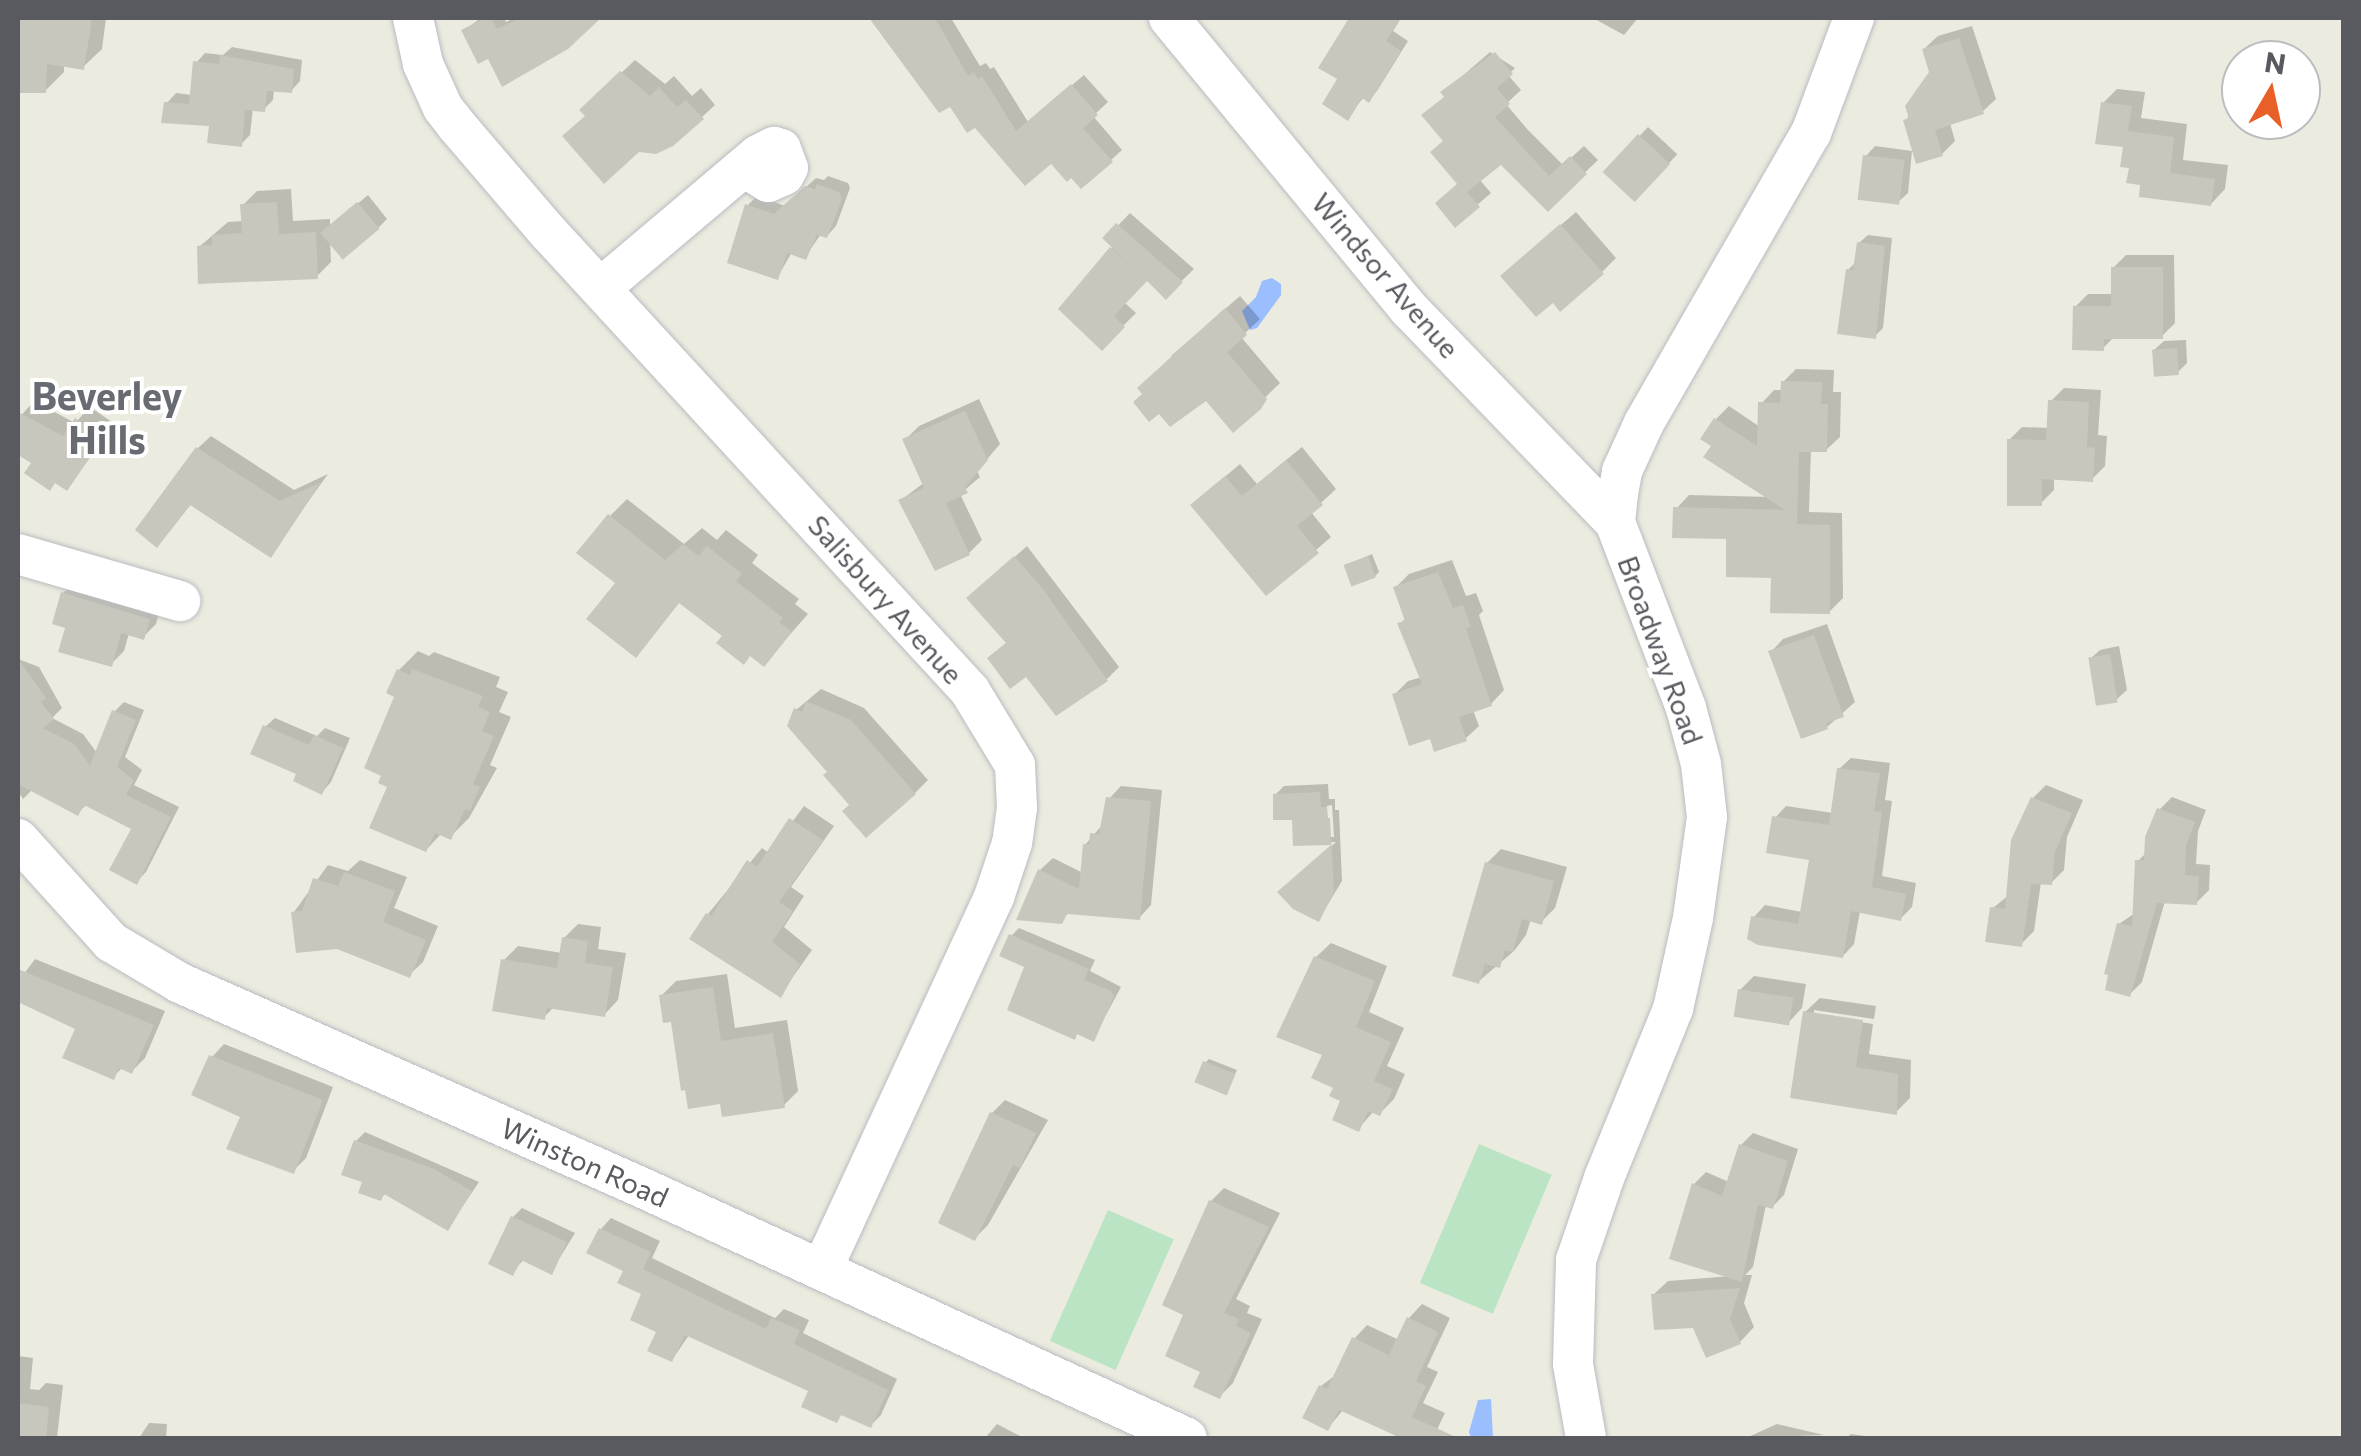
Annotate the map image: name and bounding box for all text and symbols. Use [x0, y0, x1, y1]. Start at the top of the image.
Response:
north arrow [2221, 40, 2321, 140]
text: N [2262, 44, 2288, 81]
street label: Windsor Avenue [1305, 186, 1467, 364]
district label: Beverley Hills [32, 372, 182, 462]
street label: Salisbury Avenue [802, 508, 970, 690]
street label: Broadway Road [1611, 551, 1711, 749]
street label: Winston Road [496, 1110, 674, 1214]

